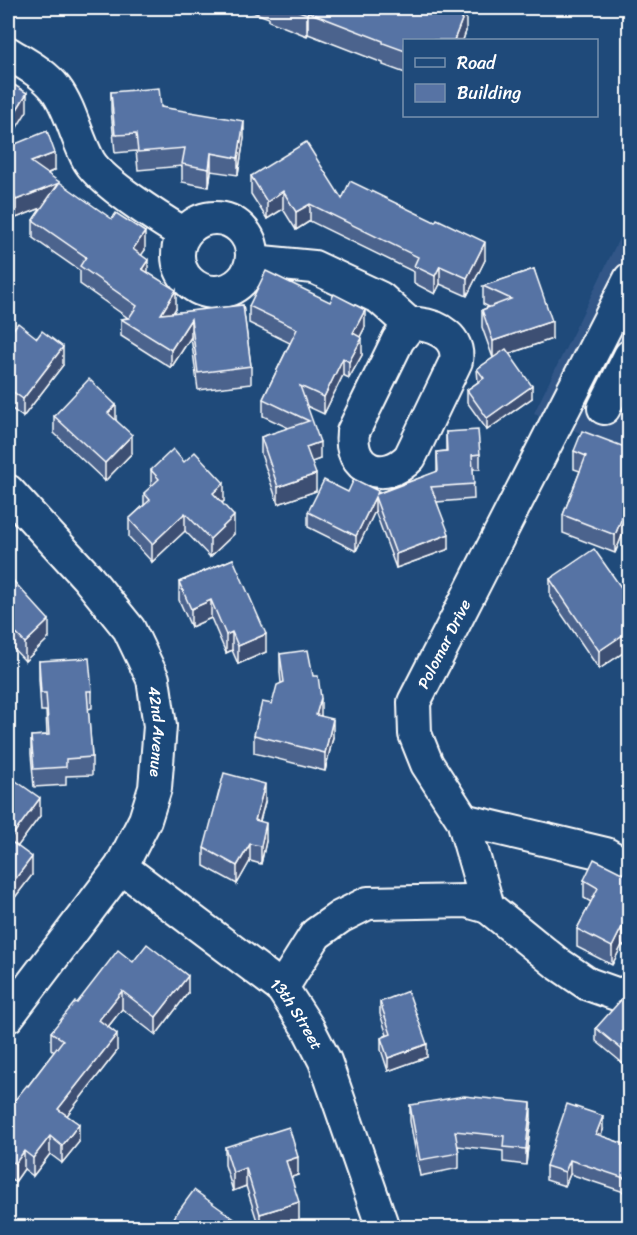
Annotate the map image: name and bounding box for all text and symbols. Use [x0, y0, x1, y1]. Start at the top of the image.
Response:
legend [403, 39, 598, 117]
text: Road [457, 47, 497, 79]
text: Building [457, 77, 521, 109]
street label: Polomar Drive [409, 594, 479, 694]
street label: 42nd Avenue [140, 684, 175, 778]
street label: 13th Street [264, 970, 331, 1055]

